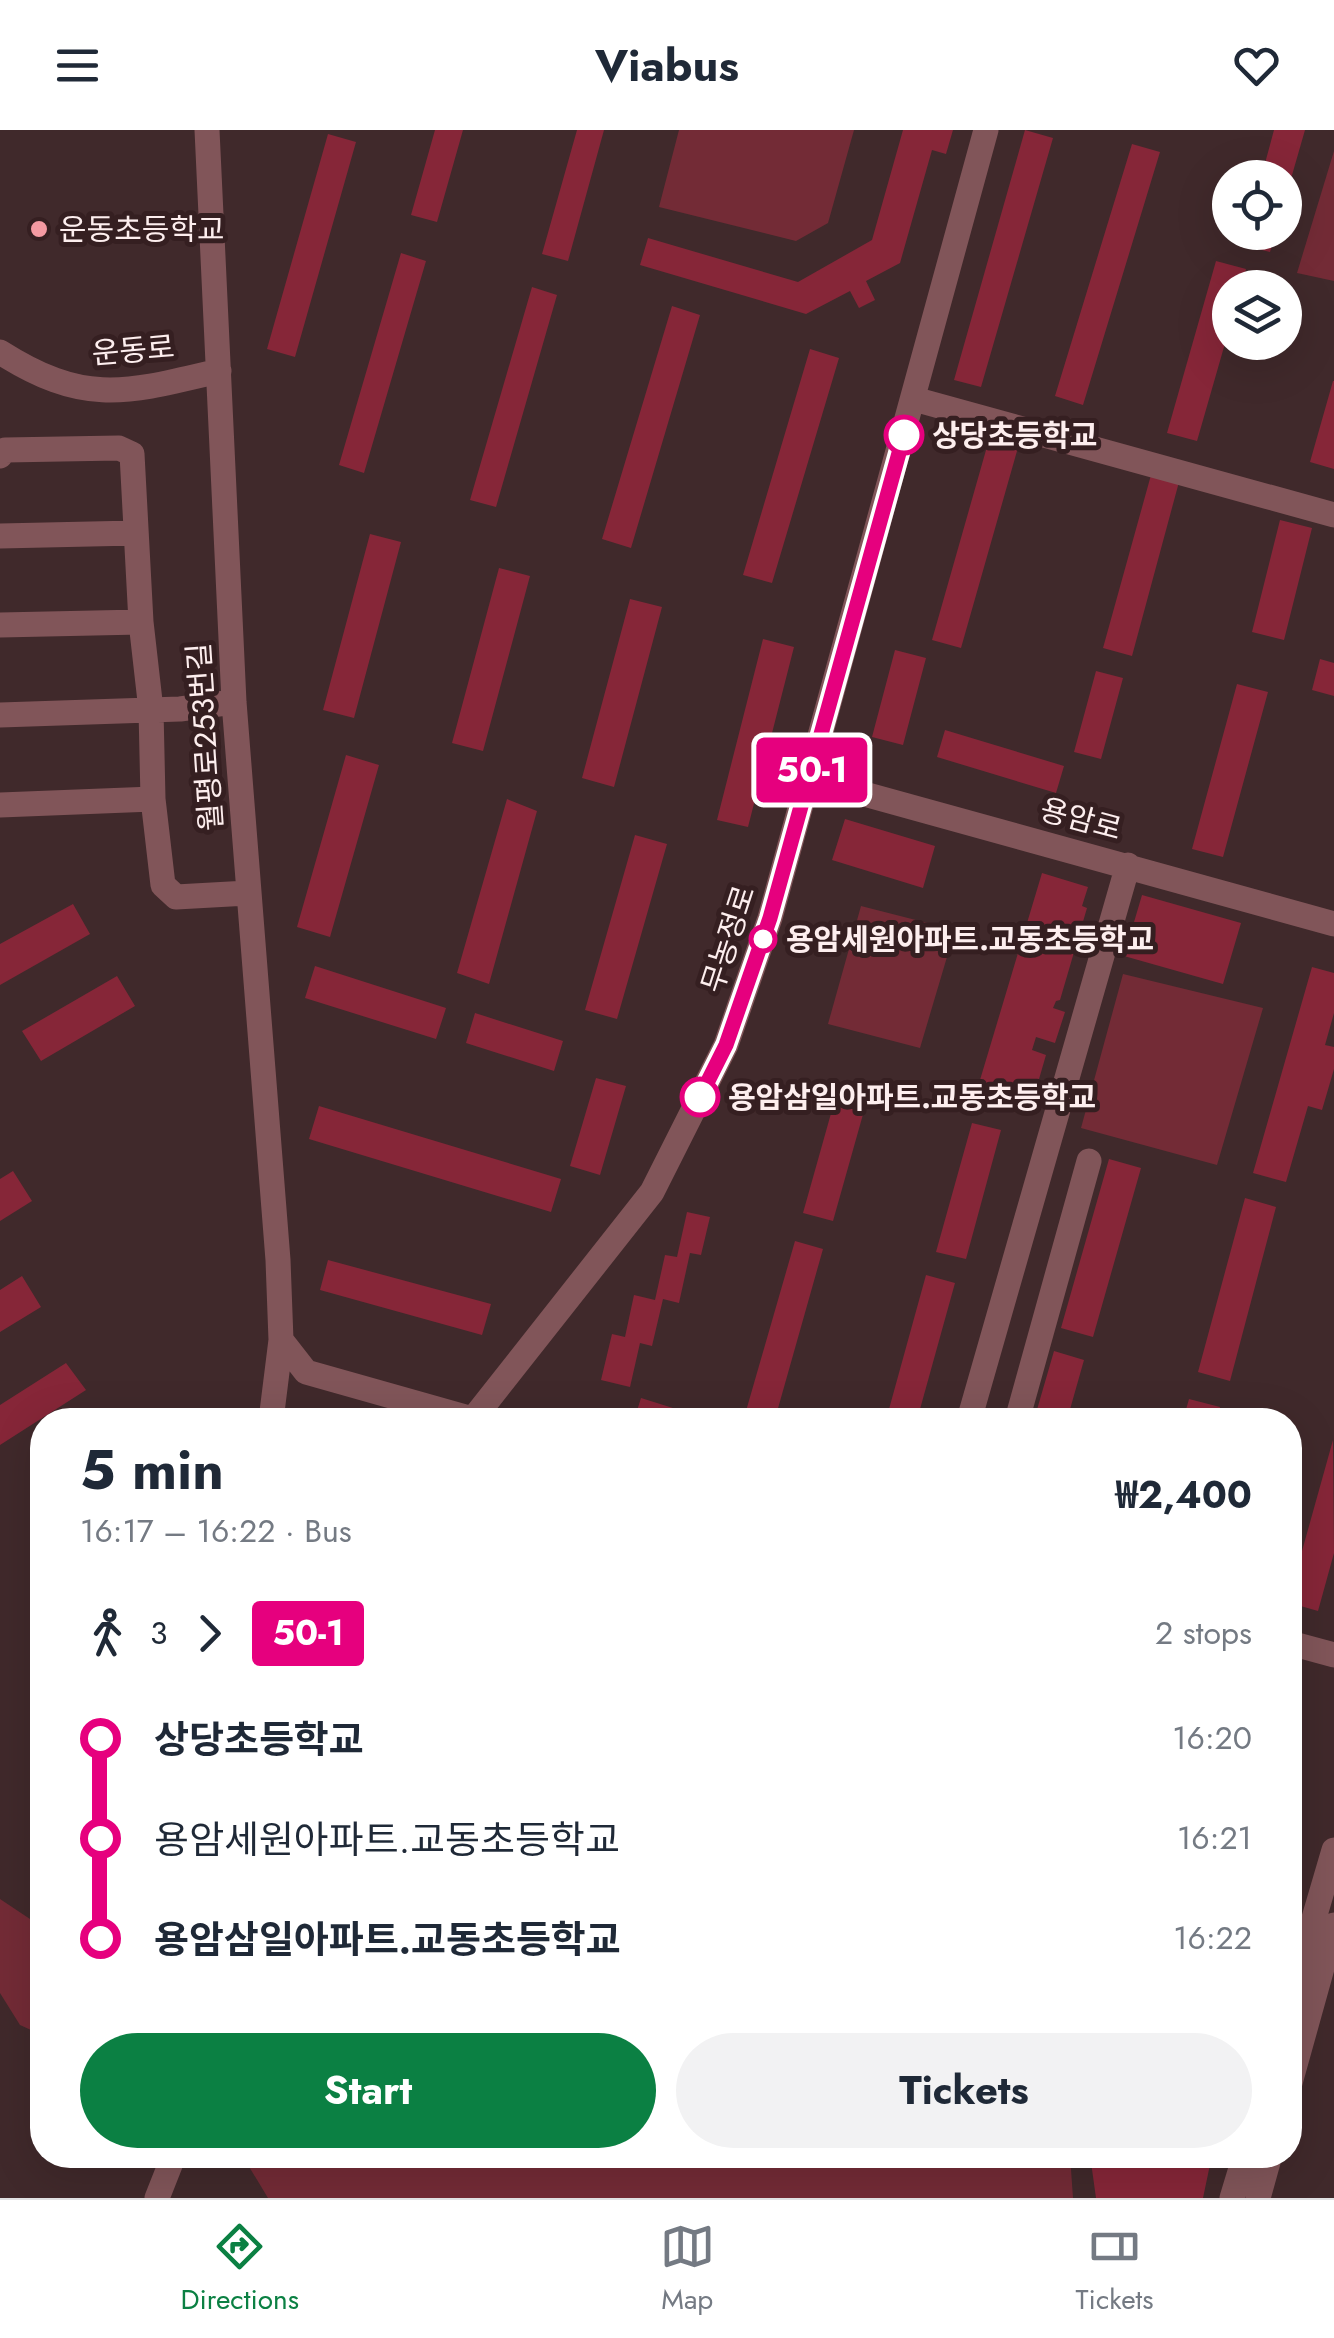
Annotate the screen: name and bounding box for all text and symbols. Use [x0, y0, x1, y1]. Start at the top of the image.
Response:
text: Viabus [595, 33, 739, 98]
icon: menu [50, 38, 105, 93]
icon: heart [1229, 38, 1284, 93]
map controls [1212, 160, 1302, 360]
button: locate [1212, 160, 1302, 250]
place label: 운동초등학교 [59, 208, 225, 251]
marker: 운동초등학교 [28, 218, 50, 240]
button: layers [1212, 270, 1302, 360]
street label: 운동로 [90, 325, 176, 375]
place label: 상당초등학교 [932, 414, 1098, 457]
marker: 상당초등학교 [885, 416, 923, 454]
street label: 월평로253번길 [177, 642, 233, 832]
line badge: 50-1 [742, 738, 882, 802]
text: 50-1 [776, 745, 848, 795]
street label: 용암로 [1035, 788, 1127, 850]
street label: 무농정로 [690, 880, 766, 998]
place label: 용암세원아파트.교동초등학교 [786, 918, 1154, 961]
marker: 용암세원아파트.교동초등학교 [750, 926, 776, 952]
place label: 용암삼일아파트.교동초등학교 [728, 1076, 1096, 1119]
marker: 용암삼일아파트.교동초등학교 [681, 1078, 719, 1116]
text: 5 min [80, 1430, 224, 1510]
text: ₩2,400 [1116, 1467, 1252, 1522]
text: 16:17 – 16:22 · Bus [80, 1508, 352, 1554]
icon: walk [80, 1606, 135, 1661]
icon: forward [182, 1606, 237, 1661]
text: 50-1 [272, 1608, 344, 1658]
text: 3 [150, 1610, 167, 1656]
text: 2 stops [1155, 1610, 1252, 1656]
text: 상당초등학교 [154, 1712, 364, 1767]
text: 16:20 [1172, 1715, 1252, 1761]
text: 용암세원아파트.교동초등학교 [154, 1812, 620, 1867]
text: 16:21 [1177, 1815, 1252, 1861]
text: 용암삼일아파트.교동초등학교 [154, 1912, 621, 1967]
text: 16:22 [1173, 1915, 1252, 1961]
button: Start [80, 2033, 656, 2148]
button: Tickets [676, 2033, 1252, 2148]
tab: Directions [180, 2219, 299, 2320]
tab: Map [660, 2219, 715, 2320]
tab: Tickets [1076, 2219, 1154, 2320]

